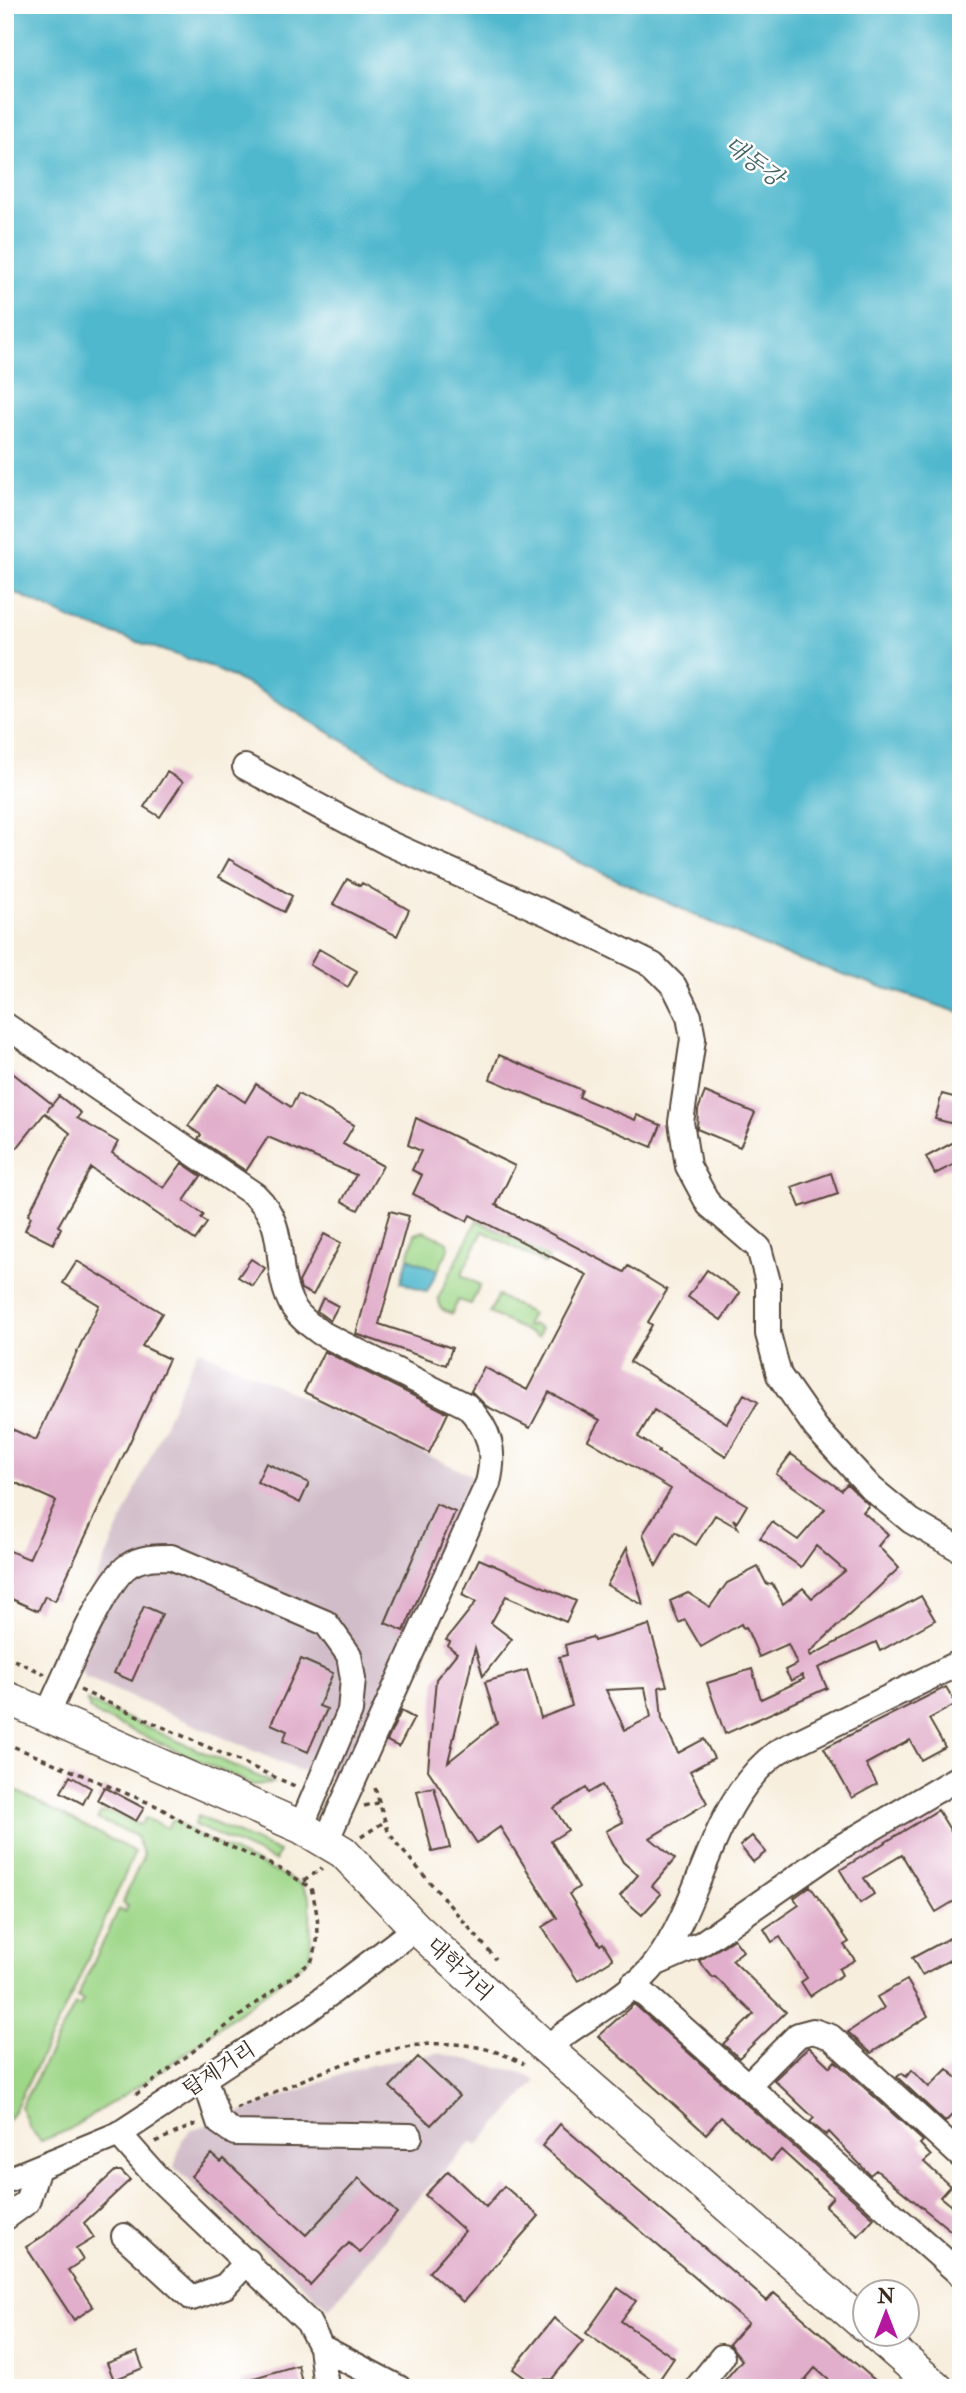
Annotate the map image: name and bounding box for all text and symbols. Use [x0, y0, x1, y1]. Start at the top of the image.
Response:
water label: 대동강 [718, 130, 792, 195]
street label: 대학거리 [421, 1932, 499, 2007]
street label: 탑제거리 [178, 2036, 261, 2103]
north arrow [850, 2278, 920, 2348]
text: N [876, 2285, 895, 2309]

